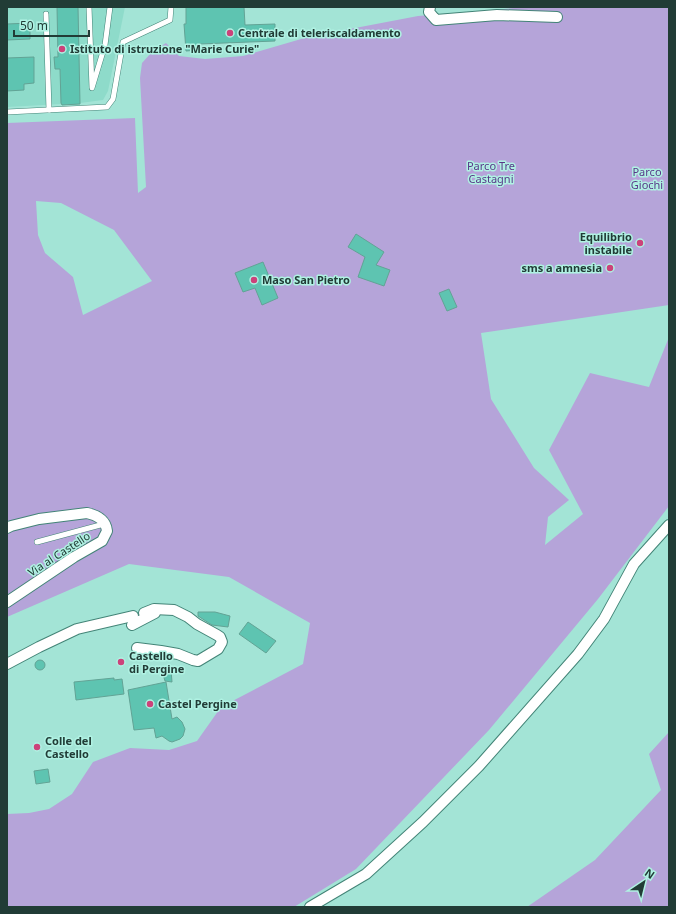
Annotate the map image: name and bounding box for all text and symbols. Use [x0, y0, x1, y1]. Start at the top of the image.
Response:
scale bar [14, 12, 89, 38]
text: 50 m [20, 17, 48, 34]
place label: Centrale di teleriscaldamento [238, 25, 401, 40]
marker: Centrale di teleriscaldamento [225, 28, 235, 38]
place label: Istituto di istruzione "Marie Curie" [70, 41, 259, 56]
marker: Istituto di istruzione "Marie Curie" [57, 44, 67, 54]
park label: Parco Tre Castagni [467, 158, 515, 186]
park label: Parco Giochi [631, 164, 663, 192]
place label: Equilibrio instabile [580, 229, 632, 257]
marker: Equilibrio instabile [635, 238, 645, 248]
place label: sms a amnesia [521, 260, 602, 275]
marker: sms a amnesia [605, 263, 615, 273]
place label: Maso San Pietro [262, 272, 350, 287]
marker: Maso San Pietro [249, 275, 259, 285]
street label: Via al Castello [25, 528, 93, 579]
place label: Castello di Pergine [129, 648, 185, 676]
marker: Castello di Pergine [116, 657, 126, 667]
place label: Castel Pergine [158, 696, 237, 711]
marker: Castel Pergine [145, 699, 155, 709]
place label: Colle del Castello [45, 733, 92, 761]
marker: Colle del Castello [32, 742, 42, 752]
north arrow [624, 862, 664, 902]
text: N [642, 865, 658, 882]

